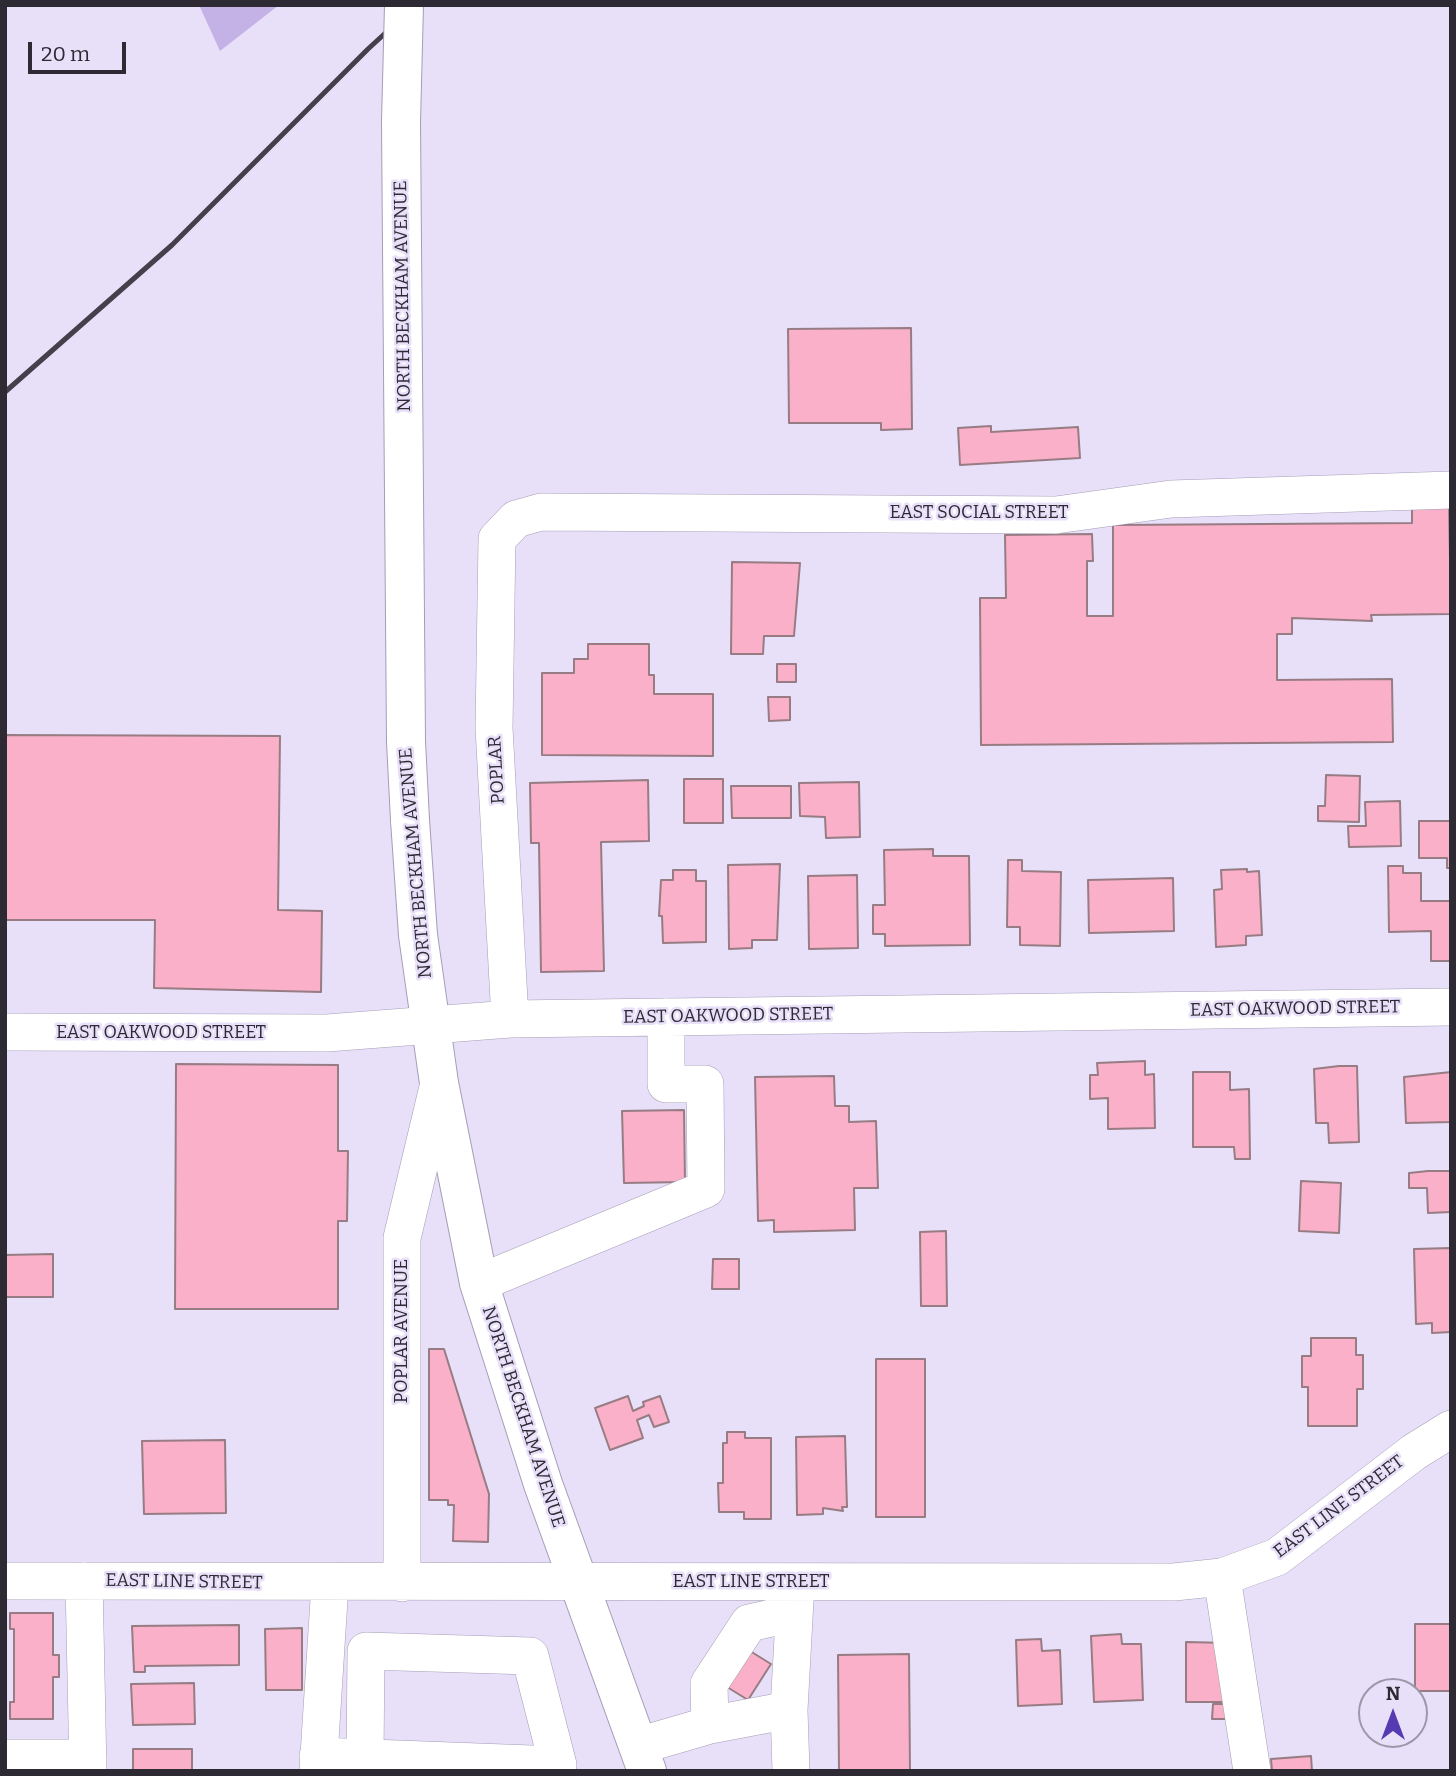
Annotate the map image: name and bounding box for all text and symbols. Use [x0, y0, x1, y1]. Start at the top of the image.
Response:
scale bar [32, 28, 130, 72]
text: 20 m [41, 41, 90, 67]
street label: NORTH BECKHAM AVENUE [390, 180, 416, 412]
street label: EAST SOCIAL STREET [889, 502, 1069, 524]
street label: POPLAR [484, 735, 510, 805]
street label: NORTH BECKHAM AVENUE [395, 747, 437, 979]
street label: EAST OAKWOOD STREET [1190, 996, 1400, 1022]
street label: EAST OAKWOOD STREET [623, 1003, 833, 1029]
street label: EAST OAKWOOD STREET [56, 1022, 266, 1044]
street label: POPLAR AVENUE [391, 1259, 413, 1403]
street label: NORTH BECKHAM AVENUE [477, 1304, 569, 1530]
street label: EAST LINE STREET [1270, 1451, 1408, 1563]
street label: EAST LINE STREET [105, 1570, 263, 1594]
street label: EAST LINE STREET [672, 1571, 830, 1593]
north arrow [1358, 1678, 1428, 1748]
text: N [1386, 1682, 1400, 1705]

